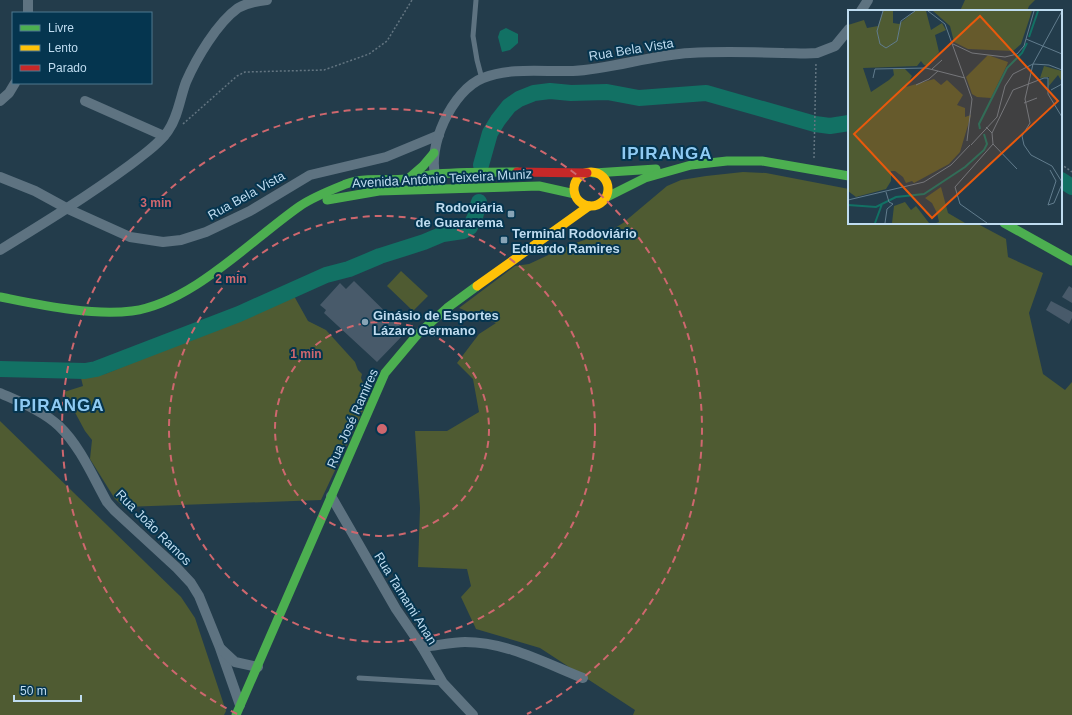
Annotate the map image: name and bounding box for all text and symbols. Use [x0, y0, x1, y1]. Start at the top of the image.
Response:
inset map [848, 10, 1062, 224]
legend [12, 12, 152, 84]
text: Livre [48, 21, 74, 35]
street label: Rua Bela Vista [588, 35, 675, 64]
text: Lento [48, 41, 78, 55]
text: Parado [48, 61, 87, 75]
district label: IPIRANGA [621, 144, 713, 163]
street label: Avenida Antônio Teixeira Muniz [352, 166, 532, 191]
street label: Rua Bela Vista [205, 168, 288, 223]
text: 3 min [140, 196, 172, 210]
place label: Rodoviária de Guararema [416, 200, 504, 230]
marker: Rodoviária de Guararema [506, 209, 516, 219]
place label: Terminal Rodoviário Eduardo Ramires [512, 226, 637, 256]
marker: Terminal Rodoviário Eduardo Ramires [499, 235, 509, 245]
text: 2 min [215, 272, 247, 286]
place label: Ginásio de Esportes Lázaro Germano [373, 308, 499, 338]
marker: Ginásio de Esportes Lázaro Germano [360, 317, 370, 327]
text: 1 min [290, 347, 322, 361]
street label: Rua José Ramires [324, 366, 381, 470]
district label: IPIRANGA [13, 396, 105, 415]
centre of rings [375, 422, 389, 436]
street label: Rua João Ramos [113, 487, 195, 569]
street label: Rua Tamami Anan [371, 549, 440, 647]
scale bar [14, 677, 81, 703]
text: 50 m [20, 684, 47, 698]

